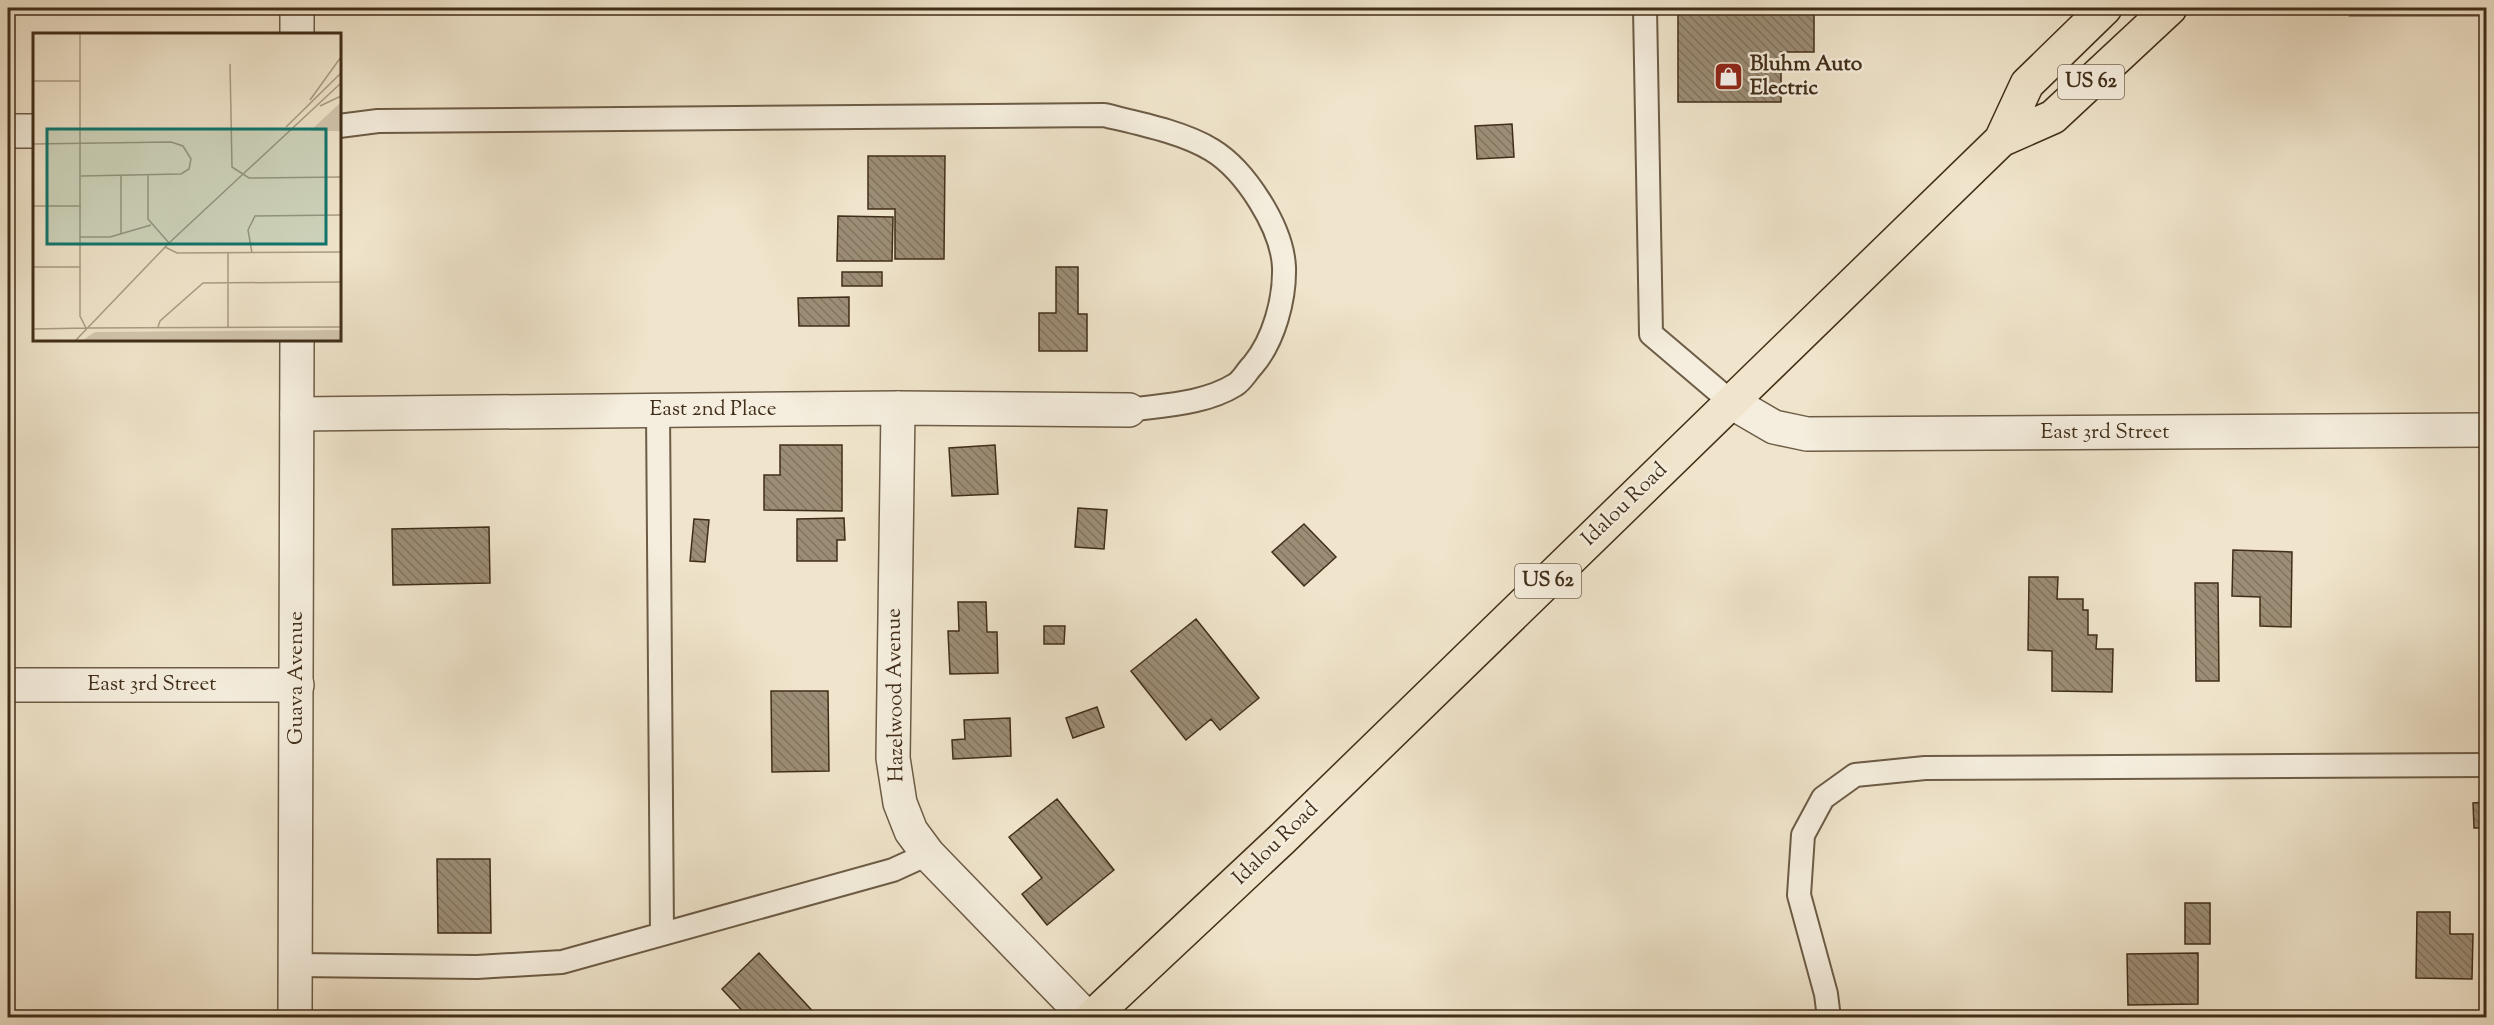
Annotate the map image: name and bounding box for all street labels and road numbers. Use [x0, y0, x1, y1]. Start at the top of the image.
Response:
road number: US 62 [2058, 65, 2124, 99]
street label: East 2nd Place [649, 395, 777, 425]
street label: East 3rd Street [2040, 418, 2170, 448]
street label: Idalou Road [1575, 456, 1675, 554]
road number: US 62 [1515, 564, 1581, 598]
street label: Hazelwood Avenue [879, 608, 913, 782]
street label: Guava Avenue [282, 611, 312, 745]
street label: East 3rd Street [87, 670, 217, 700]
street label: Idalou Road [1226, 795, 1326, 893]

